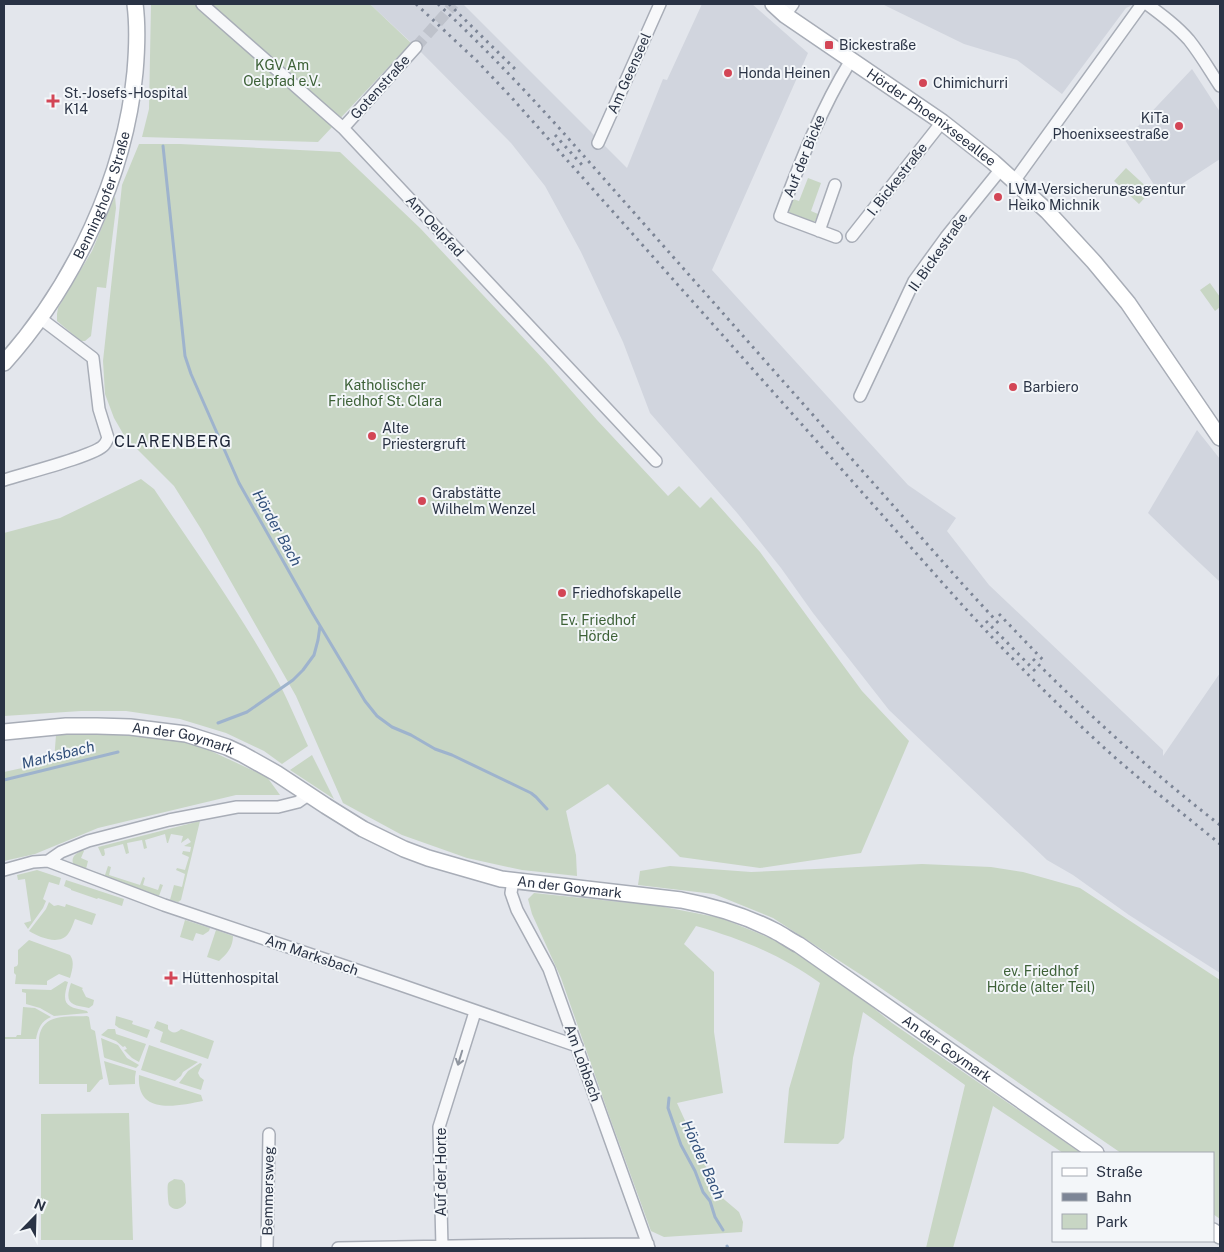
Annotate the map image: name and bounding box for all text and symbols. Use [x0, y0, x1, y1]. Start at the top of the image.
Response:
street label: Am Geenseel [604, 30, 654, 116]
place label: Bickestraße [839, 37, 916, 53]
marker: Bickestraße [823, 39, 835, 51]
street label: Gotenstraße [347, 52, 413, 122]
park label: KGV Am Oelpfad e.V. [243, 57, 321, 89]
place label: Honda Heinen [738, 65, 830, 81]
street label: Hörder Phoenixseeallee [864, 65, 999, 169]
marker: Honda Heinen [722, 67, 734, 79]
place label: Chimichurri [933, 75, 1008, 91]
marker: Chimichurri [917, 77, 929, 89]
place label: St.-Josefs-Hospital K14 [64, 85, 188, 117]
marker: St.-Josefs-Hospital K14 [46, 94, 60, 108]
place label: KiTa Phoenixseestraße [1052, 110, 1169, 142]
street label: Auf der Bicke [780, 112, 828, 200]
marker: KiTa Phoenixseestraße [1173, 120, 1185, 132]
street label: Benninghofer Straße [70, 130, 133, 262]
street label: I. Bickestraße [864, 139, 930, 218]
place label: LVM-Versicherungsagentur Heiko Michnik [1008, 181, 1186, 213]
marker: LVM-Versicherungsagentur Heiko Michnik [992, 191, 1004, 203]
street label: Am Oelpfad [403, 192, 467, 260]
street label: II. Bickestraße [905, 210, 971, 294]
park label: Katholischer Friedhof St. Clara [328, 377, 442, 409]
place label: Barbiero [1023, 379, 1079, 395]
marker: Barbiero [1007, 381, 1019, 393]
place label: Alte Priestergruft [382, 420, 466, 452]
marker: Alte Priestergruft [366, 430, 378, 442]
district label: CLARENBERG [114, 432, 232, 451]
place label: Grabstätte Wilhelm Wenzel [432, 485, 536, 517]
water label: Hörder Bach [249, 487, 305, 569]
marker: Grabstätte Wilhelm Wenzel [416, 495, 428, 507]
place label: Friedhofskapelle [572, 585, 681, 601]
marker: Friedhofskapelle [556, 587, 568, 599]
park label: Ev. Friedhof Hörde [560, 612, 637, 644]
street label: An der Goymark [131, 719, 238, 758]
water label: Marksbach [20, 737, 96, 772]
street label: An der Goymark [516, 873, 623, 901]
street label: Am Marksbach [263, 932, 361, 978]
park label: ev. Friedhof Hörde (alter Teil) [987, 963, 1095, 995]
place label: Hüttenhospital [182, 970, 279, 986]
marker: Hüttenhospital [164, 971, 178, 985]
street label: An der Goymark [899, 1012, 995, 1085]
street label: Am Lohbach [562, 1022, 604, 1104]
one-way arrow [455, 1050, 465, 1066]
water label: Hörder Bach [678, 1118, 728, 1202]
street label: Auf der Horte [433, 1127, 449, 1216]
street label: Bemmersweg [259, 1146, 277, 1236]
legend [1052, 1152, 1214, 1242]
text: Straße [1096, 1163, 1143, 1180]
text: Bahn [1096, 1188, 1132, 1205]
north arrow [10, 1192, 60, 1242]
text: N [32, 1196, 48, 1215]
text: Park [1096, 1213, 1128, 1230]

